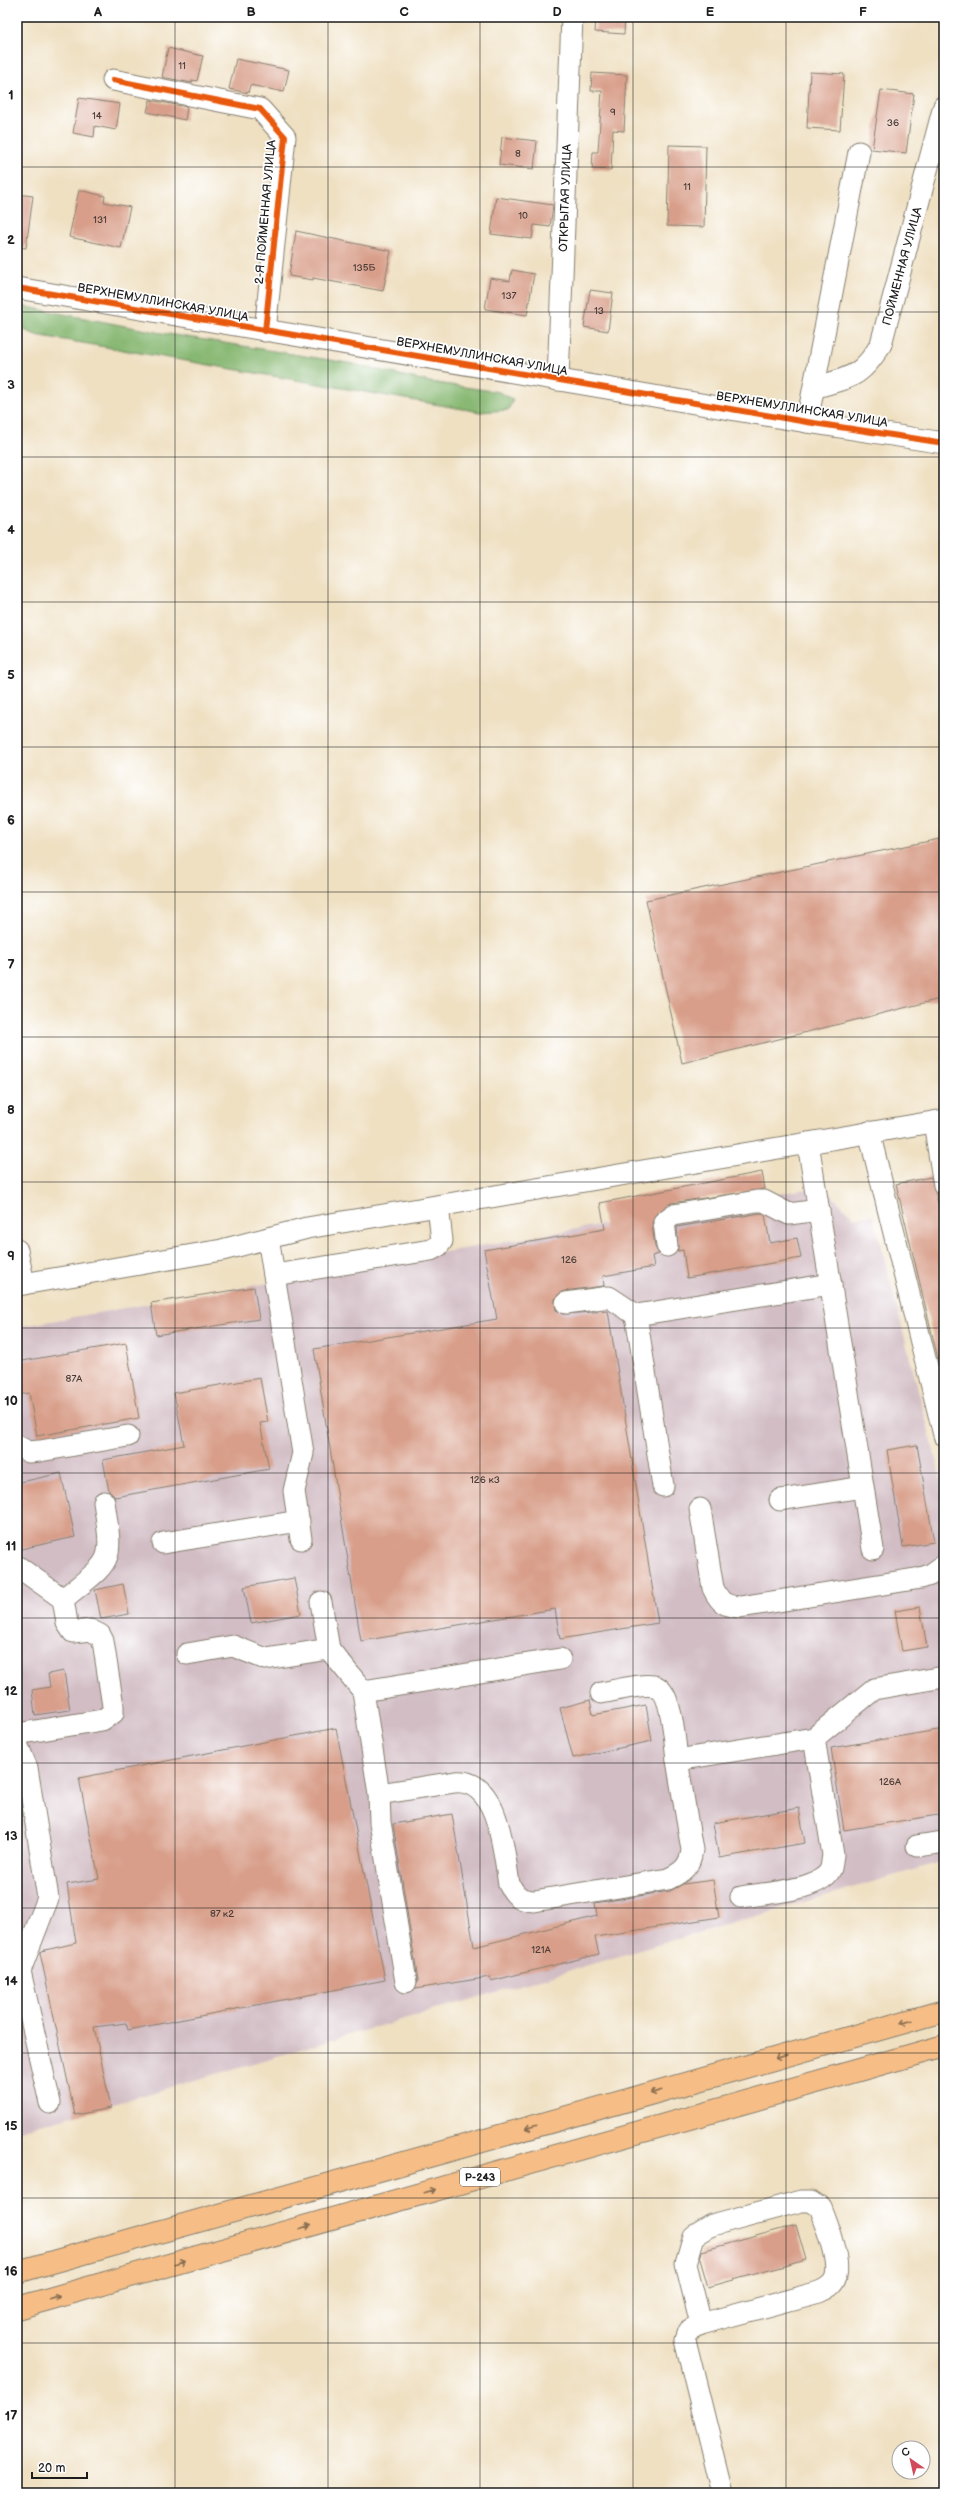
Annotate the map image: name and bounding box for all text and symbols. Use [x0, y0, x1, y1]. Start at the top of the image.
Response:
text: A [93, 4, 102, 20]
text: B [246, 4, 256, 20]
text: C [399, 4, 409, 20]
text: D [552, 4, 562, 20]
text: E [706, 4, 715, 20]
text: F [859, 4, 867, 20]
house number: 11 [178, 60, 186, 72]
text: 1 [8, 87, 14, 103]
house number: 9 [610, 106, 616, 118]
house number: 14 [92, 110, 102, 122]
house number: 36 [887, 117, 899, 129]
street label: 2-Я ПОЙМЕННАЯ УЛИЦА [252, 138, 279, 285]
street label: ОТКРЫТАЯ УЛИЦА [556, 143, 575, 252]
house number: 8 [515, 148, 521, 160]
house number: 11 [683, 181, 691, 193]
street label: ПОЙМЕННАЯ УЛИЦА [879, 205, 926, 327]
house number: 10 [518, 210, 528, 222]
house number: 131 [93, 214, 107, 226]
text: 2 [7, 232, 15, 248]
house number: 135Б [353, 262, 375, 274]
street label: ВЕРХНЕМУЛЛИНСКАЯ УЛИЦА [76, 280, 250, 325]
house number: 137 [502, 290, 517, 302]
house number: 13 [594, 305, 604, 317]
street label: ВЕРХНЕМУЛЛИНСКАЯ УЛИЦА [395, 334, 569, 379]
text: 3 [7, 377, 15, 393]
street label: ВЕРХНЕМУЛЛИНСКАЯ УЛИЦА [715, 389, 889, 431]
text: 4 [7, 522, 15, 538]
text: 5 [7, 667, 15, 683]
text: 6 [7, 812, 15, 828]
text: 7 [7, 957, 15, 973]
text: 8 [7, 1102, 15, 1118]
text: 9 [7, 1248, 15, 1264]
house number: 126 [561, 1254, 577, 1266]
house number: 87А [66, 1373, 83, 1385]
text: 10 [4, 1393, 18, 1409]
house number: 126 к3 [470, 1474, 500, 1486]
text: 11 [6, 1538, 16, 1554]
text: 12 [4, 1683, 18, 1699]
house number: 126А [879, 1776, 902, 1788]
text: 13 [4, 1828, 18, 1844]
house number: 87 к2 [210, 1908, 234, 1920]
house number: 121А [531, 1944, 552, 1956]
text: 14 [4, 1973, 18, 1989]
one-way arrow [900, 2019, 913, 2026]
one-way arrow [775, 2054, 788, 2061]
one-way arrow [650, 2089, 663, 2096]
text: 15 [5, 2118, 18, 2134]
one-way arrow [525, 2124, 538, 2131]
road number: Р-243 [460, 2168, 500, 2186]
one-way arrow [423, 2187, 436, 2195]
one-way arrow [298, 2223, 311, 2230]
one-way arrow [173, 2258, 186, 2265]
text: 16 [4, 2263, 18, 2279]
one-way arrow [48, 2294, 61, 2301]
text: 17 [5, 2408, 17, 2424]
north arrow [891, 2440, 931, 2480]
text: С [899, 2444, 913, 2460]
scale bar [32, 2454, 87, 2480]
text: 20 m [38, 2461, 65, 2476]

